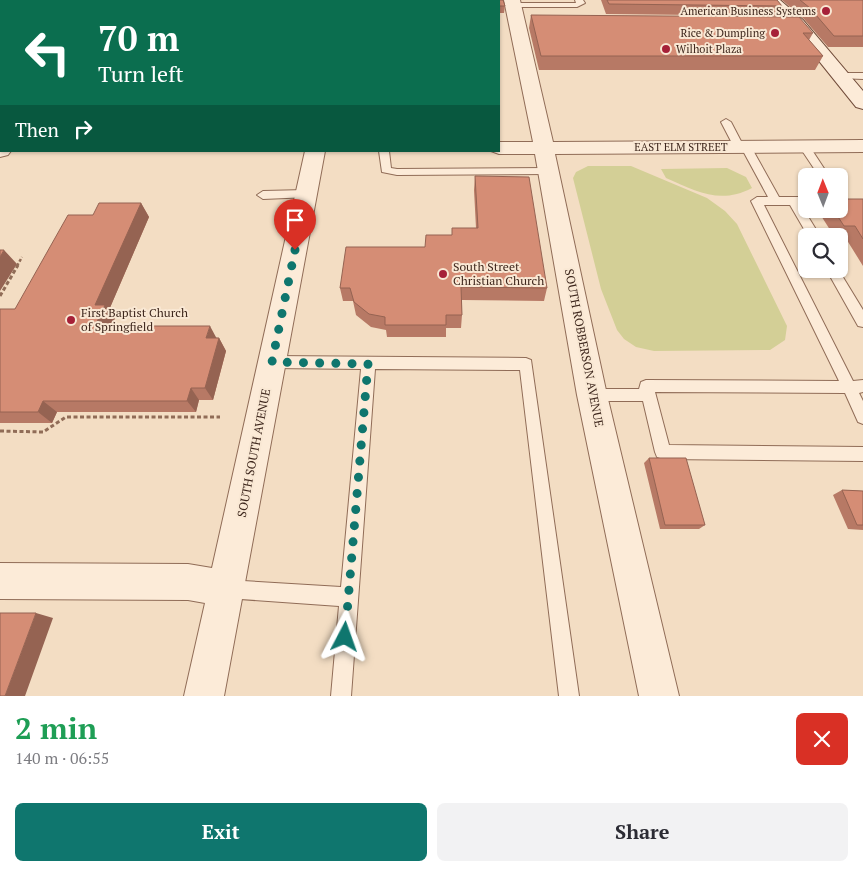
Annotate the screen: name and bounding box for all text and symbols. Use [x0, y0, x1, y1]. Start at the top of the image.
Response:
place label: American Business Systems [681, 4, 816, 18]
marker: American Business Systems [820, 5, 832, 17]
text: 70 m [98, 15, 179, 61]
icon: left [15, 20, 80, 85]
place label: Rice & Dumpling [681, 26, 765, 40]
marker: Rice & Dumpling [769, 27, 781, 39]
place label: Wilhoit Plaza [676, 42, 742, 56]
marker: Wilhoit Plaza [660, 43, 672, 55]
text: Turn left [98, 59, 184, 88]
icon: right [69, 115, 97, 143]
text: Then [15, 117, 59, 142]
street label: EAST ELM STREET [634, 140, 728, 154]
north arrow [798, 168, 848, 218]
map controls [798, 168, 848, 278]
pin [274, 199, 316, 250]
icon: arrive [281, 206, 309, 234]
button: search [798, 228, 848, 278]
place label: South Street Christian Church [453, 259, 544, 288]
marker: South Street Christian Church [437, 268, 449, 280]
street label: SOUTH ROBBERSON AVENUE [562, 268, 607, 428]
place label: First Baptist Church of Springfield [81, 305, 188, 334]
marker: First Baptist Church of Springfield [65, 314, 77, 326]
street label: SOUTH SOUTH AVENUE [234, 387, 273, 518]
position arrow [318, 610, 370, 662]
text: 2 min [15, 708, 97, 748]
button: close [796, 713, 848, 765]
text: 140 m · 06:55 [15, 747, 109, 769]
button: Exit [15, 803, 427, 861]
button: Share [437, 803, 848, 861]

